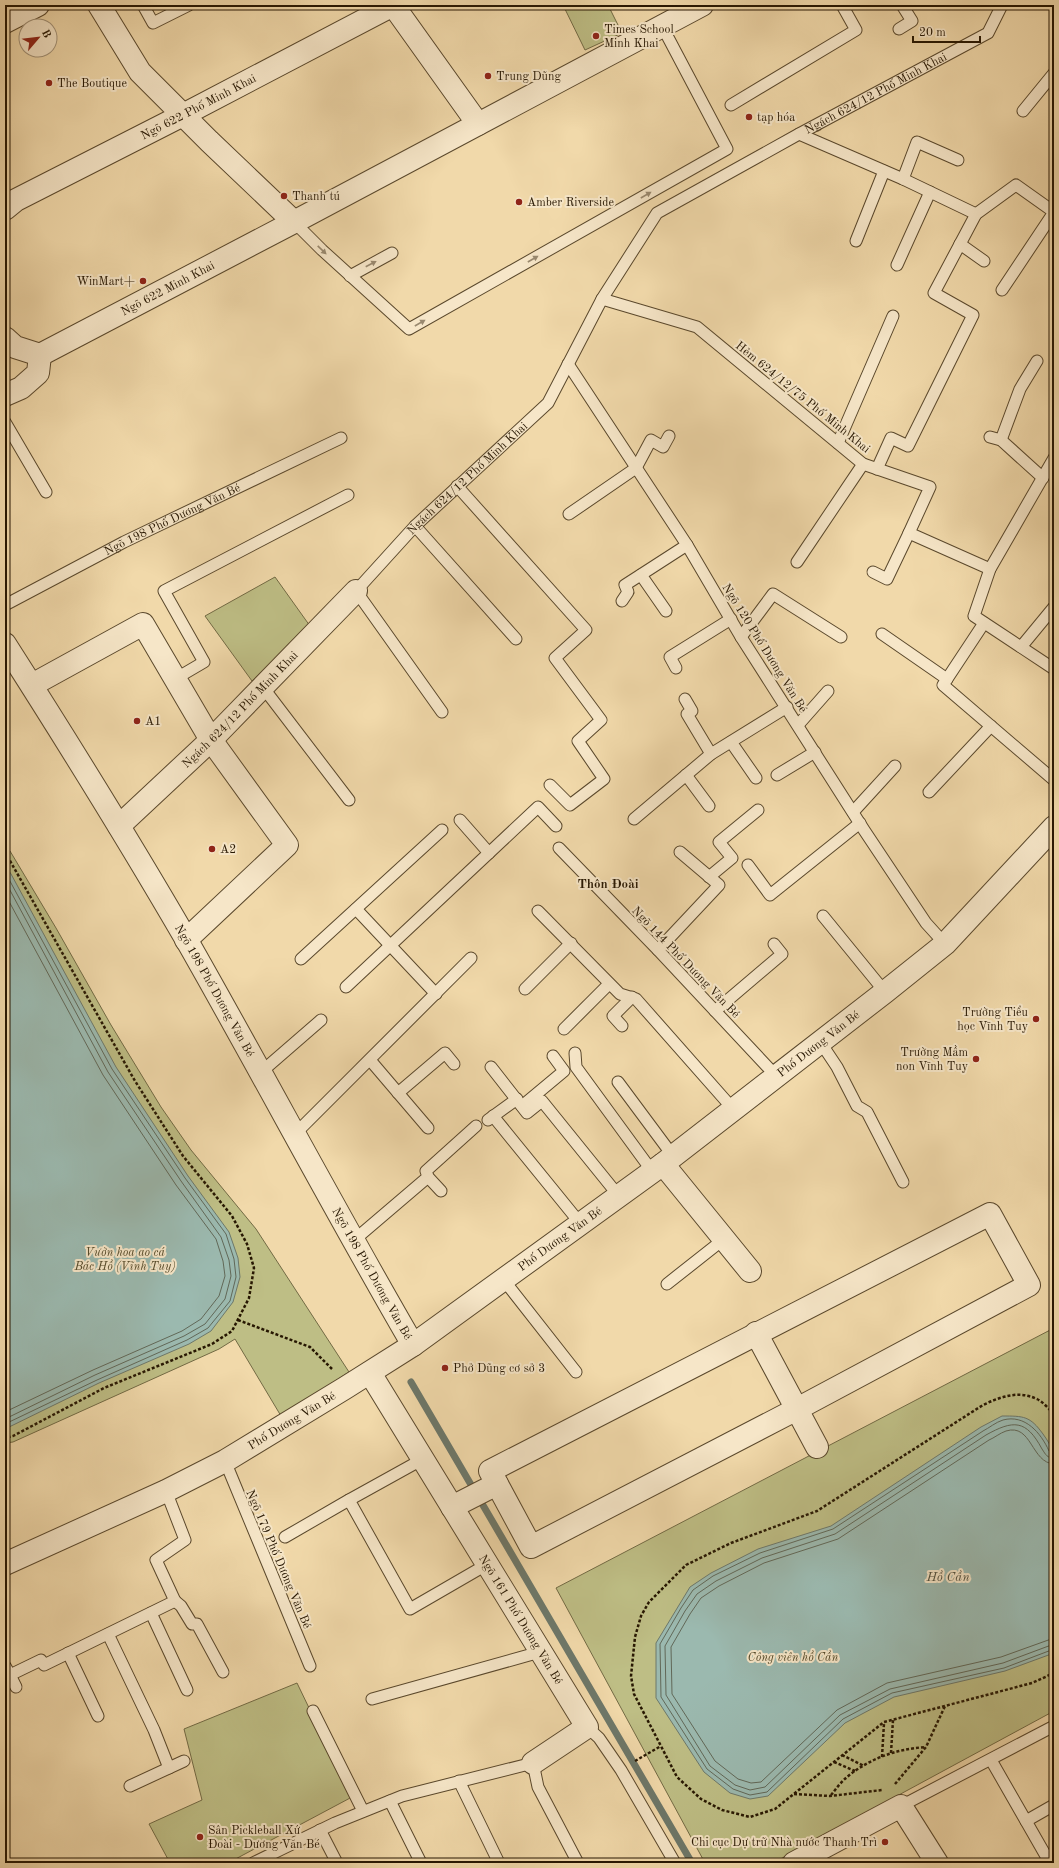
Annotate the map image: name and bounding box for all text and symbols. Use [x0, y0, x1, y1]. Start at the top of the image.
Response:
north arrow [18, 18, 58, 58]
scale bar [913, 18, 980, 44]
place label: Times School Minh Khai [604, 24, 674, 50]
text: 20 m [919, 27, 946, 39]
text: B [39, 28, 52, 40]
marker: Times School Minh Khai [591, 31, 601, 41]
street label: Ngách 624/12 Phố Minh Khai [803, 51, 949, 137]
marker: Trung Dũng [483, 71, 493, 81]
place label: Trung Dũng [496, 71, 561, 83]
street label: Ngõ 622 Phố Minh Khai [139, 73, 258, 142]
marker: The Boutique [44, 78, 54, 88]
place label: The Boutique [57, 78, 127, 90]
marker: tạp hóa [744, 112, 754, 122]
place label: tạp hóa [757, 112, 795, 124]
marker: Thanh tú [279, 191, 289, 201]
place label: Thanh tú [292, 191, 341, 203]
one-way arrow [640, 192, 652, 198]
marker: Amber Riverside [514, 197, 524, 207]
place label: Amber Riverside [527, 197, 614, 209]
one-way arrow [317, 245, 327, 255]
one-way arrow [527, 256, 539, 263]
street label: Ngõ 622 Minh Khai [119, 260, 217, 318]
one-way arrow [365, 261, 377, 268]
place label: WinMart+ [77, 276, 135, 288]
marker: WinMart+ [138, 276, 148, 286]
one-way arrow [414, 320, 426, 327]
street label: Hẻm 624/12/75 Phố Minh Khai [733, 339, 873, 456]
street label: Ngách 624/12 Phố Minh Khai [405, 420, 530, 537]
street label: Ngõ 198 Phố Dương Văn Bé [103, 482, 243, 558]
street label: Ngõ 120 Phố Dương Văn Bé [719, 581, 810, 715]
street label: Ngách 624/12 Phố Minh Khai [180, 649, 301, 771]
marker: A1 [132, 716, 142, 726]
place label: A1 [145, 716, 161, 728]
marker: A2 [207, 844, 217, 854]
place label: A2 [220, 844, 236, 856]
district label: Thôn Đoài [577, 878, 639, 891]
street label: Ngõ 144 Phố Dương Văn Bé [629, 904, 743, 1021]
street label: Ngõ 198 Phố Dương Văn Bé [172, 923, 256, 1059]
place label: Trường Tiểu học Vĩnh Tuy [957, 1005, 1029, 1033]
street label: Phố Dương Văn Bé [776, 1009, 863, 1080]
marker: Trường Tiểu học Vĩnh Tuy [1031, 1014, 1041, 1024]
place label: Trường Mầm non Vĩnh Tuy [896, 1045, 969, 1073]
marker: Trường Mầm non Vĩnh Tuy [971, 1054, 981, 1064]
street label: Phố Dương Văn Bé [516, 1205, 605, 1274]
street label: Ngõ 198 Phố Dương Văn Bé [329, 1206, 414, 1342]
park label: Vườn hoa ao cá Bác Hồ (Vĩnh Tuy) [73, 1247, 176, 1273]
marker: Phở Dũng cơ sở 3 [440, 1363, 450, 1373]
place label: Phở Dũng cơ sở 3 [453, 1363, 545, 1375]
street label: Phố Dương Văn Bé [246, 1390, 339, 1452]
street label: Ngõ 179 Phố Dương Văn Bé [243, 1488, 314, 1631]
street label: Ngõ 161 Phố Dương Văn Bé [476, 1553, 565, 1687]
water label: Hồ Cần [925, 1570, 970, 1584]
park label: Công viên hồ Cần [748, 1650, 839, 1664]
place label: Sân Pickleball Xứ Đoài - Dương Văn Bé [208, 1825, 320, 1851]
marker: Sân Pickleball Xứ Đoài - Dương Văn Bé [195, 1832, 205, 1842]
place label: Chi cục Dự trữ Nhà nước Thanh Trì [691, 1837, 877, 1849]
marker: Chi cục Dự trữ Nhà nước Thanh Trì [880, 1837, 890, 1847]

